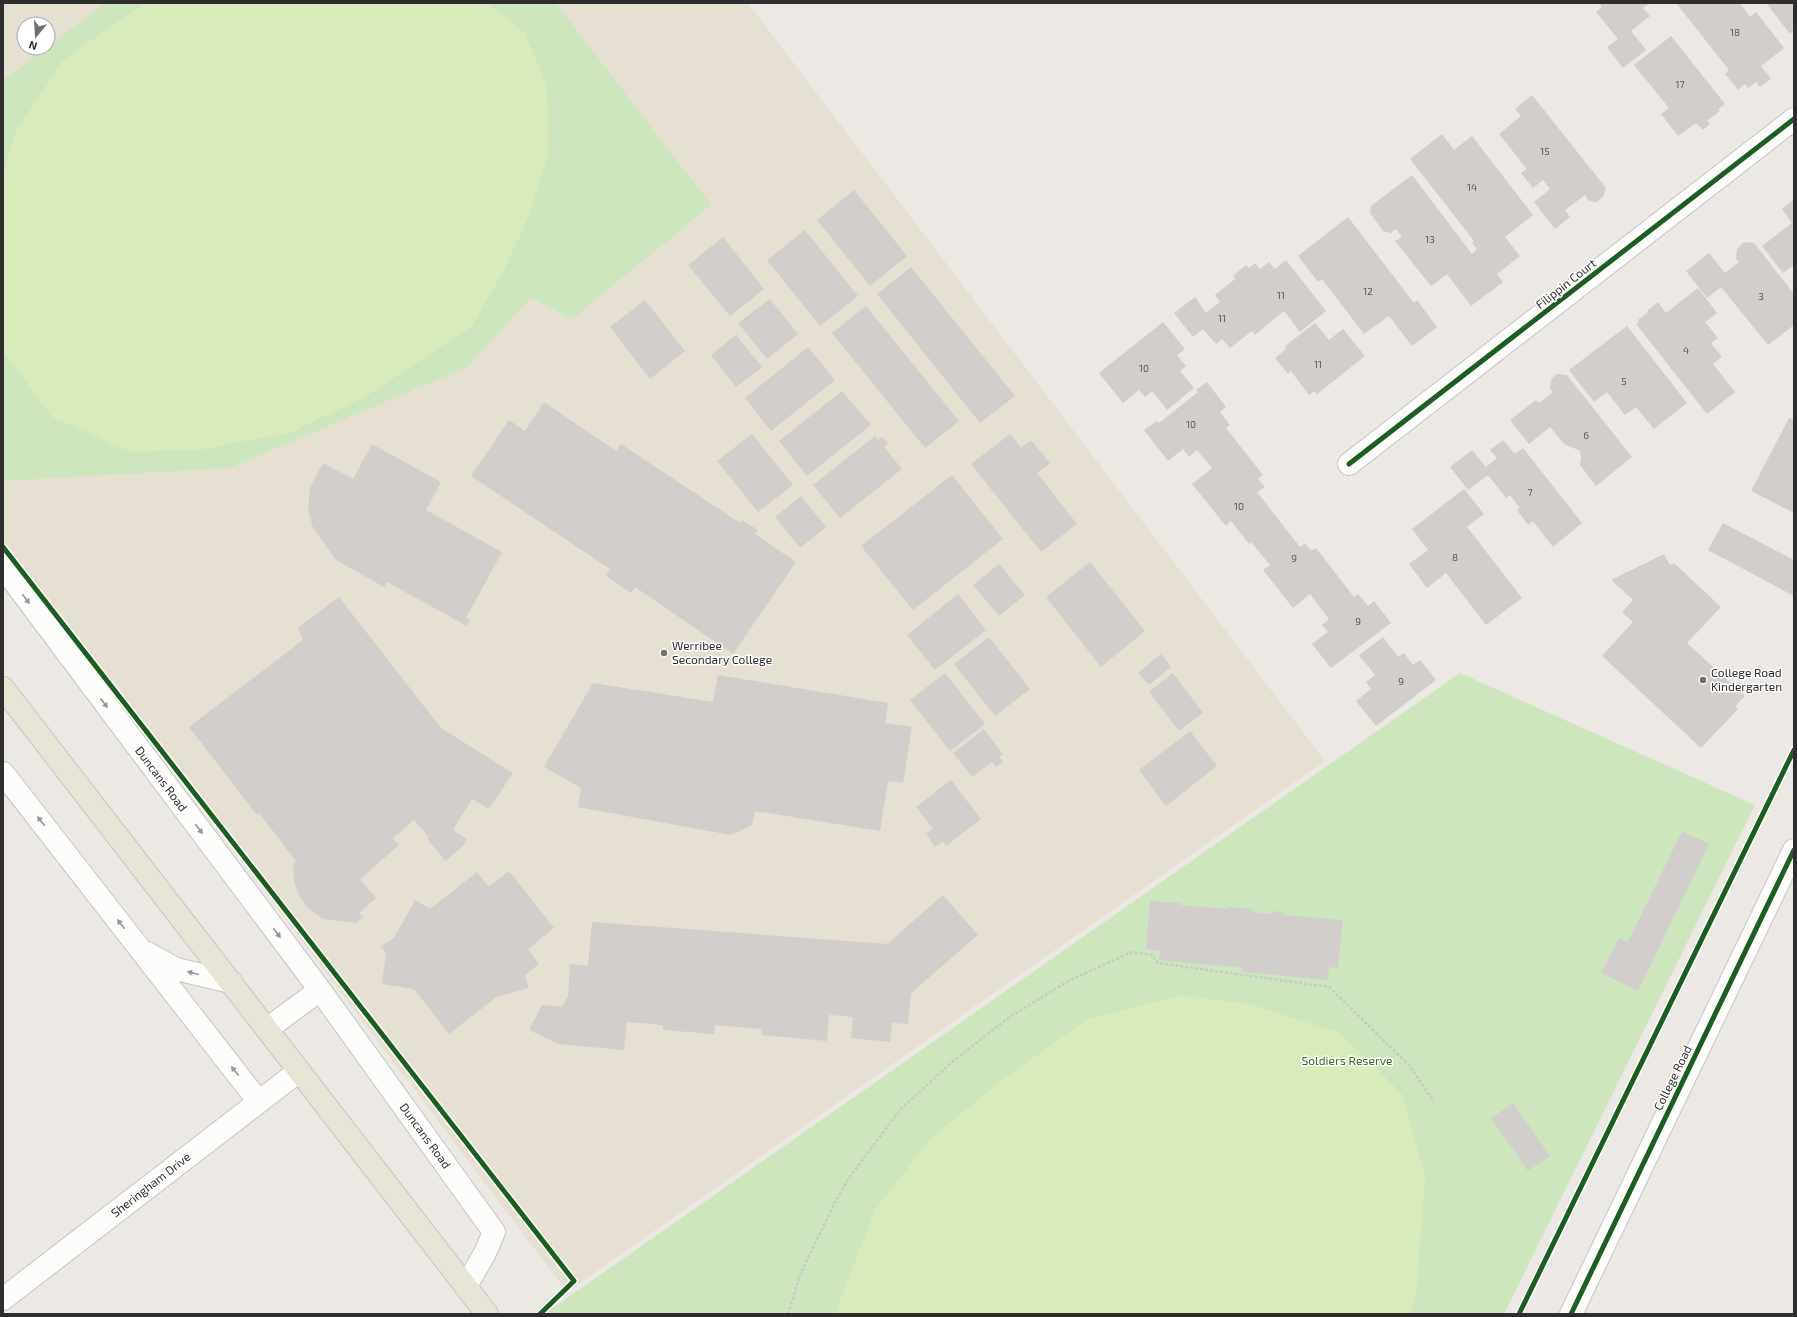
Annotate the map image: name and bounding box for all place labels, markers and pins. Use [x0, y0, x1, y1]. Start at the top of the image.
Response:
place label: Werribee Secondary College [672, 638, 772, 666]
marker: Werribee Secondary College [659, 648, 669, 658]
place label: College Road Kindergarten [1711, 665, 1782, 693]
marker: College Road Kindergarten [1698, 675, 1708, 685]

